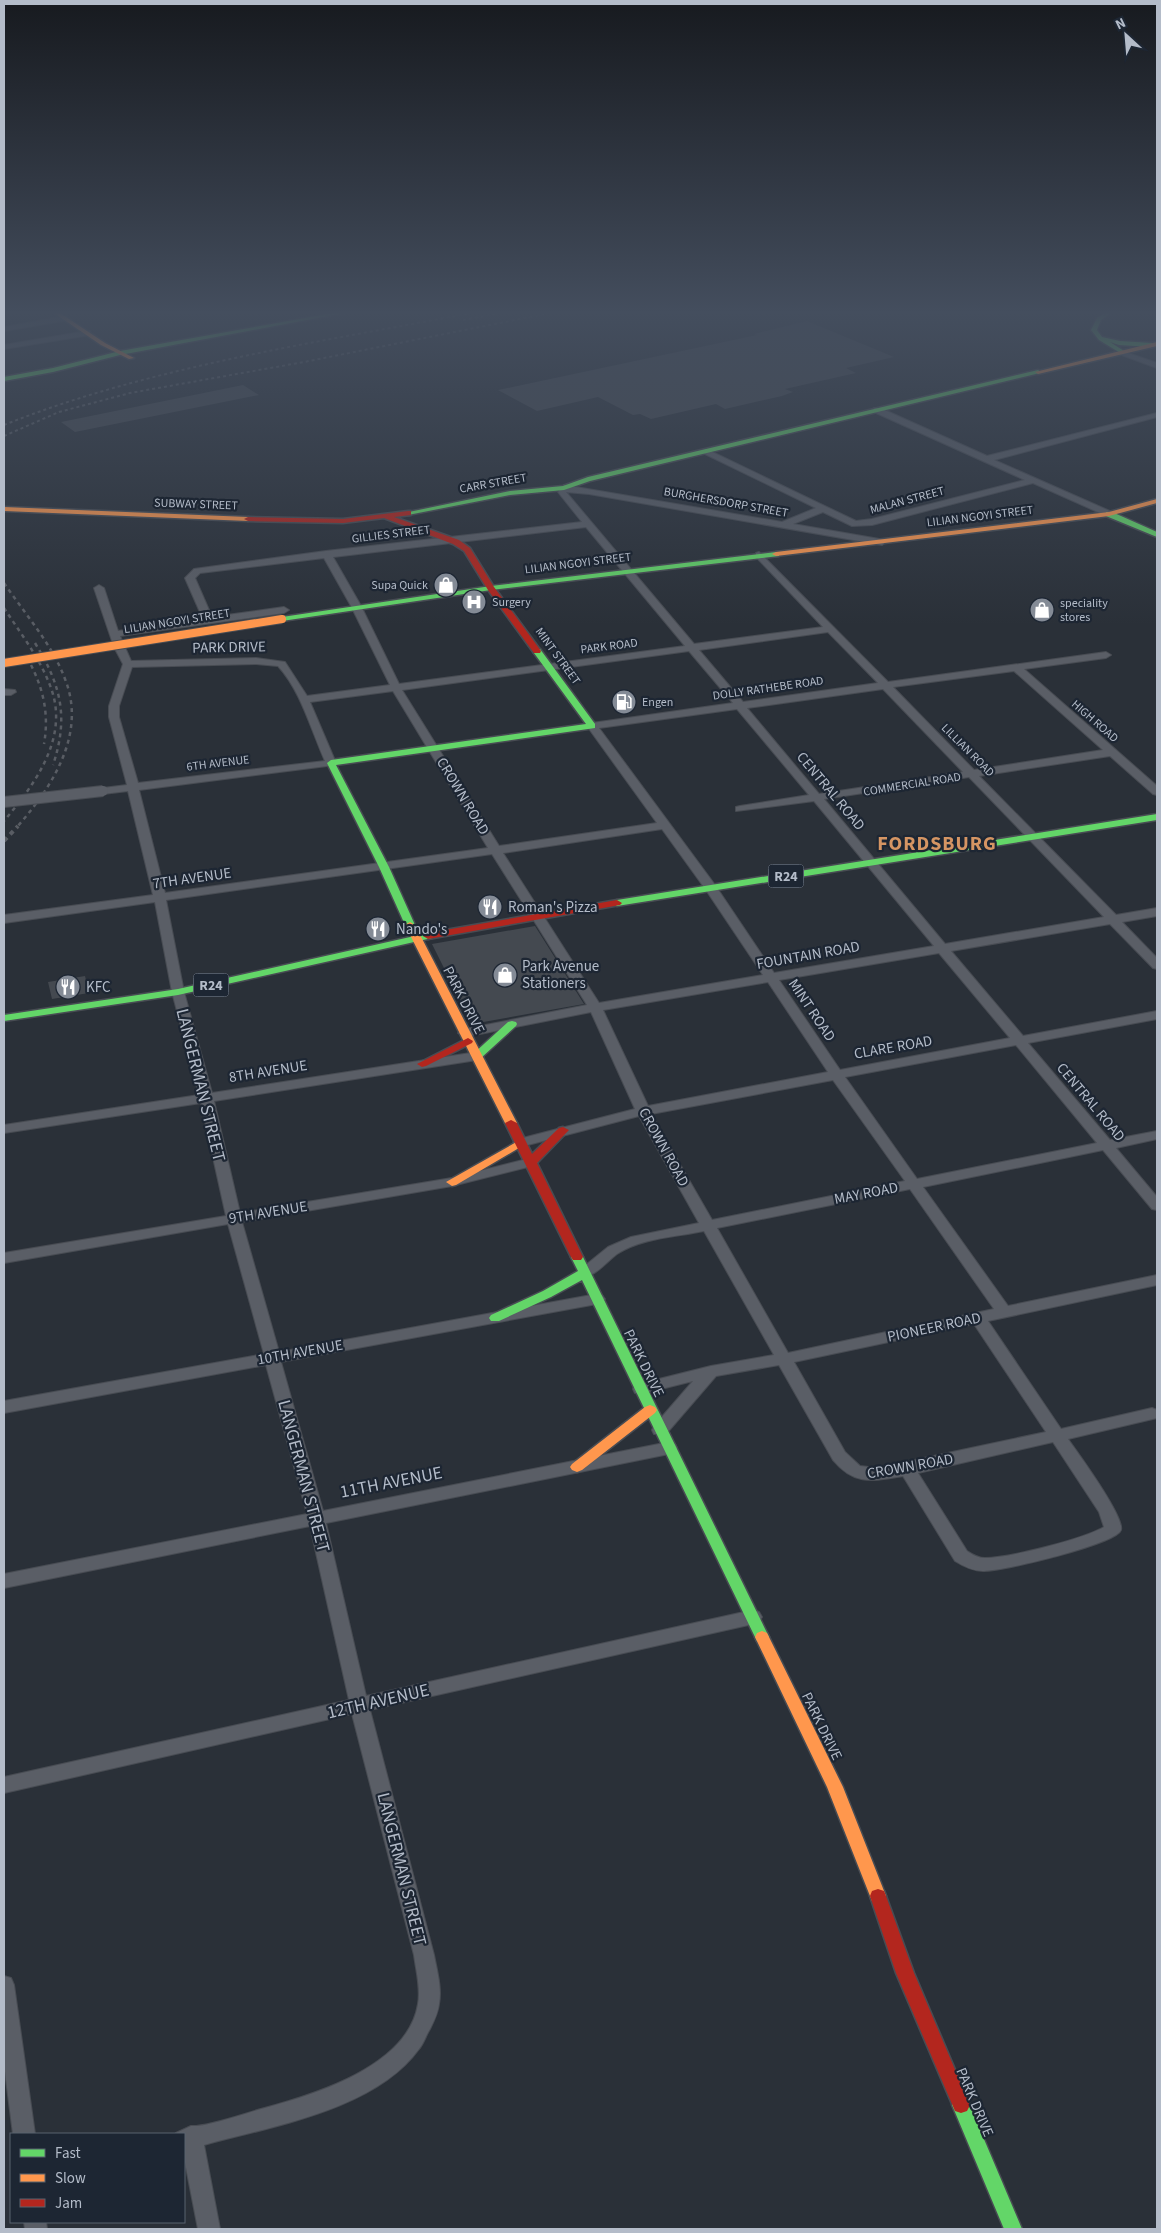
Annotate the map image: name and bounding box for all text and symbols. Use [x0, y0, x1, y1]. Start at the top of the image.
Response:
north arrow [1101, 10, 1151, 60]
text: N [1112, 13, 1129, 35]
street label: CARR STREET [458, 469, 529, 498]
street label: MALAN STREET [868, 482, 947, 519]
street label: BURGHERSDORP STREET [662, 483, 790, 522]
street label: SUBWAY STREET [154, 495, 239, 514]
street label: LILIAN NGOYI STREET [926, 501, 1035, 531]
street label: GILLIES STREET [351, 521, 432, 548]
street label: LILIAN NGOYI STREET [524, 548, 633, 578]
shop icon: Supa Quick [433, 572, 459, 598]
place label: Supa Quick [371, 577, 428, 594]
hospital icon: Surgery [461, 589, 487, 615]
place label: Surgery [492, 594, 531, 611]
place label: speciality stores [1060, 595, 1108, 626]
shop icon: speciality stores [1029, 597, 1055, 623]
street label: LILIAN NGOYI STREET [123, 605, 232, 638]
street label: MINT STREET [531, 624, 584, 689]
street label: PARK ROAD [579, 635, 639, 658]
street label: PARK DRIVE [192, 636, 266, 659]
street label: DOLLY RATHEBE ROAD [712, 672, 825, 705]
fuel station icon: Engen [611, 689, 637, 715]
place label: Engen [642, 694, 673, 711]
street label: HIGH ROAD [1068, 696, 1122, 747]
street label: LILLIAN ROAD [937, 720, 998, 781]
street label: CENTRAL ROAD [791, 747, 870, 835]
street label: 6TH AVENUE [186, 751, 251, 776]
street label: CROWN ROAD [431, 753, 494, 839]
street label: COMMERCIAL ROAD [862, 768, 962, 801]
district label: FORDSBURG [877, 830, 997, 858]
street label: 7TH AVENUE [151, 863, 233, 894]
road number: R24 [768, 864, 804, 888]
restaurant icon: Roman's Pizza [477, 894, 503, 920]
place label: Roman's Pizza [508, 897, 598, 918]
restaurant icon: Nando's [365, 916, 391, 942]
place label: Nando's [396, 919, 447, 940]
street label: FOUNTAIN ROAD [755, 936, 861, 975]
place label: Park Avenue Stationers [522, 956, 599, 994]
shop icon: Park Avenue Stationers [492, 962, 518, 988]
street label: PARK DRIVE [438, 963, 490, 1038]
restaurant icon: KFC [55, 974, 81, 1000]
road number: R24 [194, 974, 228, 996]
street label: MINT ROAD [783, 975, 840, 1046]
place label: KFC [86, 977, 111, 998]
street label: LANGERMAN STREET [169, 1006, 232, 1165]
street label: CLARE ROAD [852, 1030, 934, 1065]
street label: 8TH AVENUE [227, 1055, 309, 1088]
street label: CENTRAL ROAD [1051, 1058, 1130, 1146]
street label: CROWN ROAD [633, 1104, 694, 1190]
street label: MAY ROAD [832, 1177, 900, 1210]
street label: 9TH AVENUE [227, 1196, 309, 1229]
street label: PIONEER ROAD [885, 1307, 983, 1348]
street label: PARK DRIVE [618, 1326, 669, 1401]
street label: 10TH AVENUE [256, 1335, 345, 1370]
street label: LANGERMAN STREET [271, 1397, 336, 1555]
street label: CROWN ROAD [865, 1449, 955, 1484]
street label: 11TH AVENUE [338, 1460, 444, 1505]
street label: 12TH AVENUE [325, 1678, 432, 1725]
street label: PARK DRIVE [796, 1689, 847, 1764]
street label: LANGERMAN STREET [370, 1790, 433, 1949]
street label: PARK DRIVE [951, 2064, 999, 2140]
legend [10, 2133, 185, 2223]
text: Fast [55, 2143, 81, 2164]
text: Slow [55, 2168, 86, 2189]
text: Jam [55, 2193, 82, 2214]

